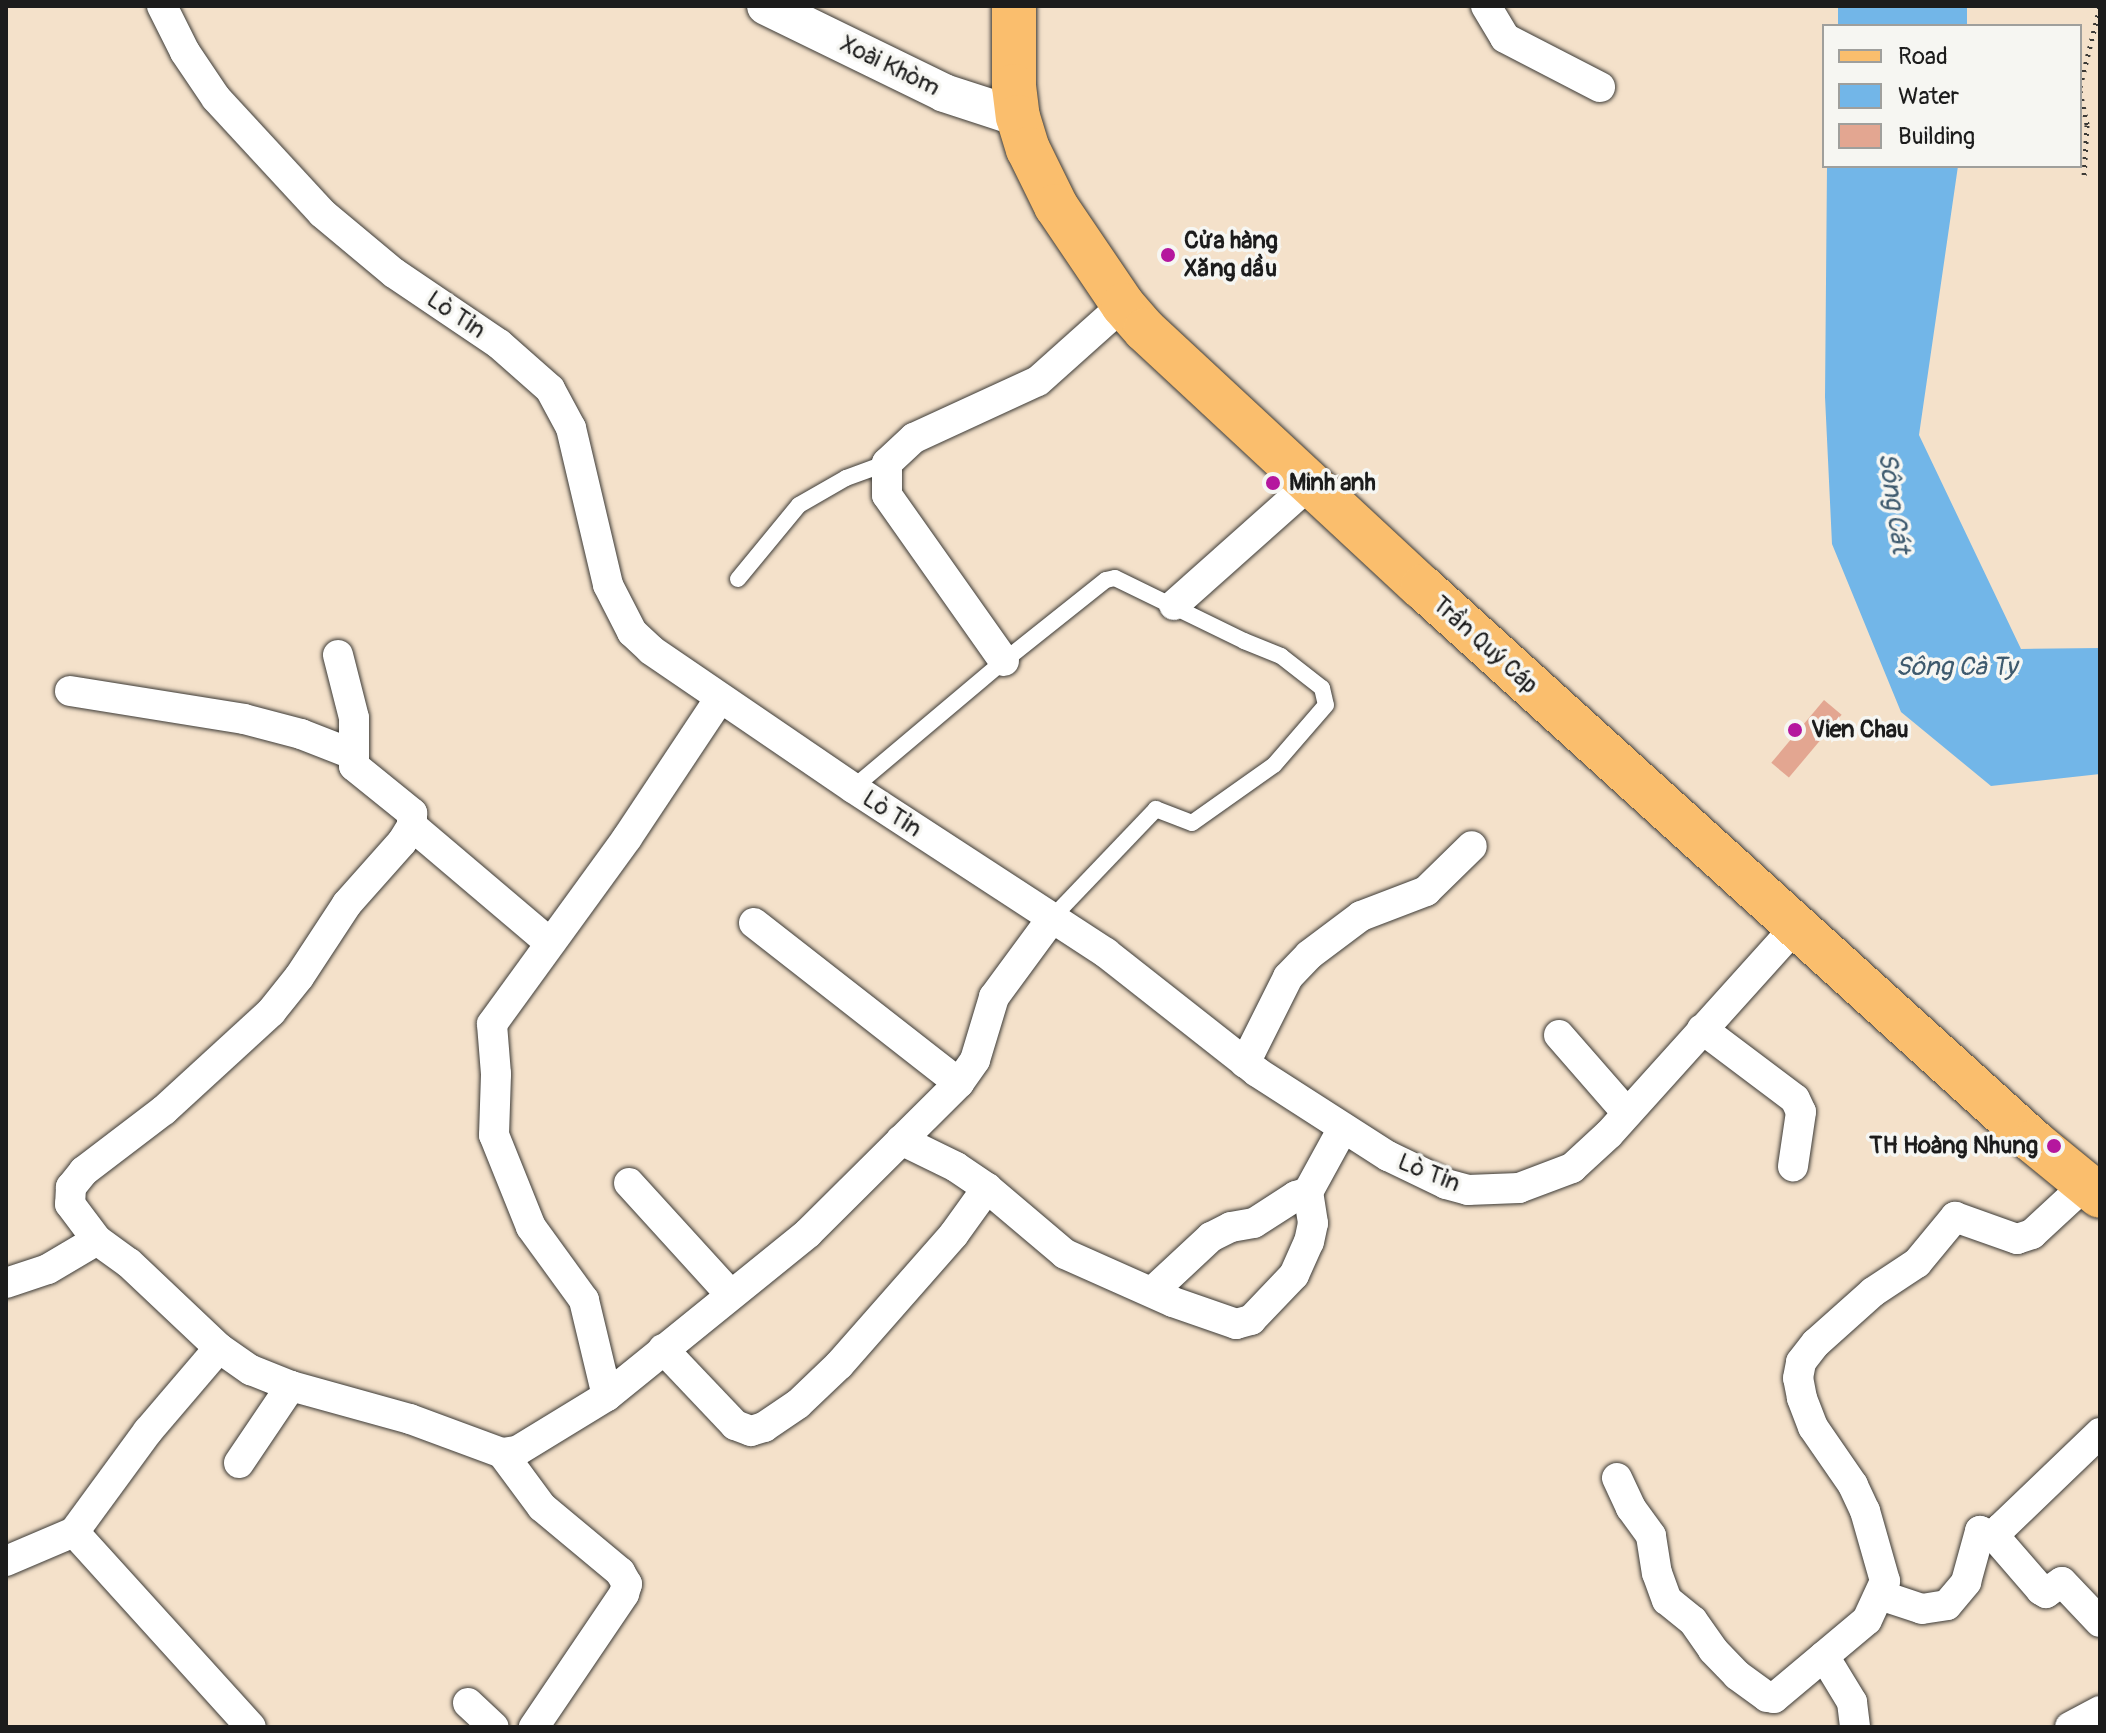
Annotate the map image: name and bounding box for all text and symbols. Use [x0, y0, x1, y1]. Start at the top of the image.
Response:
legend [1822, 24, 2082, 168]
street label: Xoài Khòm [836, 30, 944, 102]
text: Road [1898, 42, 1948, 71]
text: Water [1898, 82, 1959, 111]
text: Building [1898, 122, 1975, 151]
place label: Cửa hàng Xăng dầu [1184, 227, 1278, 283]
marker: Cửa hàng Xăng dầu [1159, 246, 1177, 264]
street label: Lò Tỉn [421, 285, 491, 345]
water label: Sông Cát [1870, 451, 1916, 555]
place label: Minh anh [1289, 469, 1376, 497]
marker: Minh anh [1264, 474, 1282, 492]
street label: Trần Quý Cáp [1426, 590, 1544, 700]
water label: Sông Cà Ty [1895, 652, 2017, 684]
place label: Vien Chau [1811, 716, 1909, 744]
marker: Vien Chau [1786, 721, 1804, 739]
street label: Lò Tỉn [857, 784, 927, 844]
place label: TH Hoàng Nhung [1869, 1132, 2038, 1160]
marker: TH Hoàng Nhung [2045, 1137, 2063, 1155]
street label: Lò Tỉn [1394, 1148, 1464, 1198]

